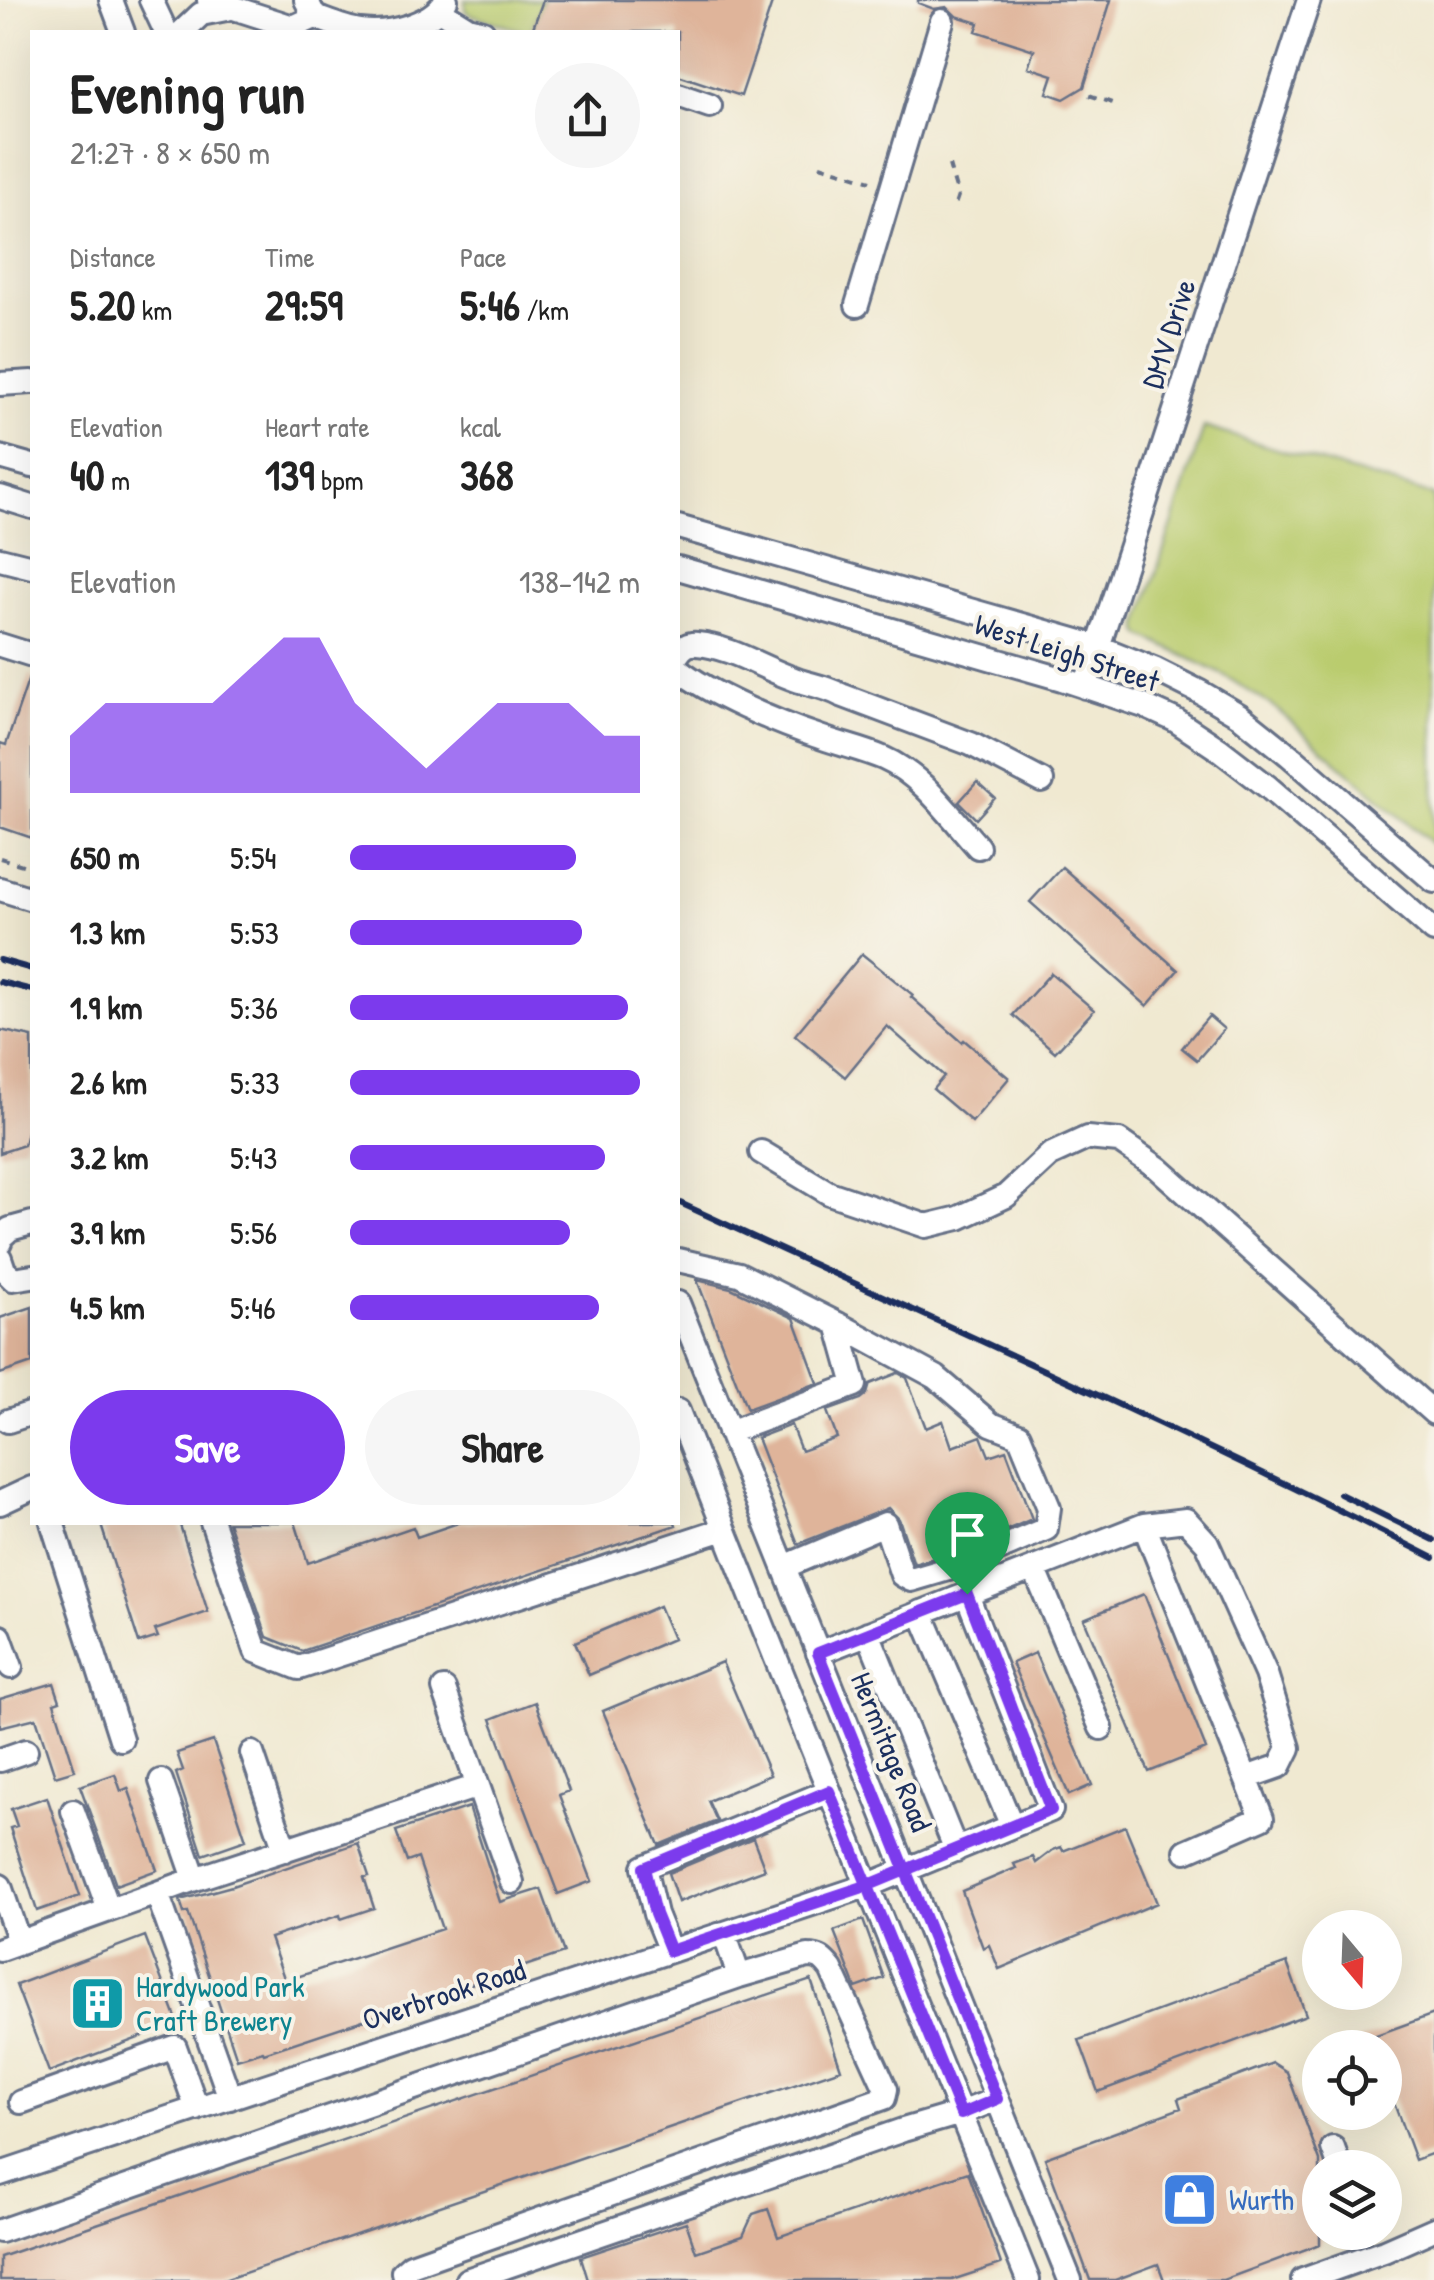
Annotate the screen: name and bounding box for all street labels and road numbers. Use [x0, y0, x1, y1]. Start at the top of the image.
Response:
street label: DMV Drive [1132, 274, 1204, 393]
street label: West Leigh Street [970, 603, 1165, 701]
street label: Hermitage Road [842, 1666, 942, 1837]
street label: Overbrook Road [357, 1949, 530, 2039]

